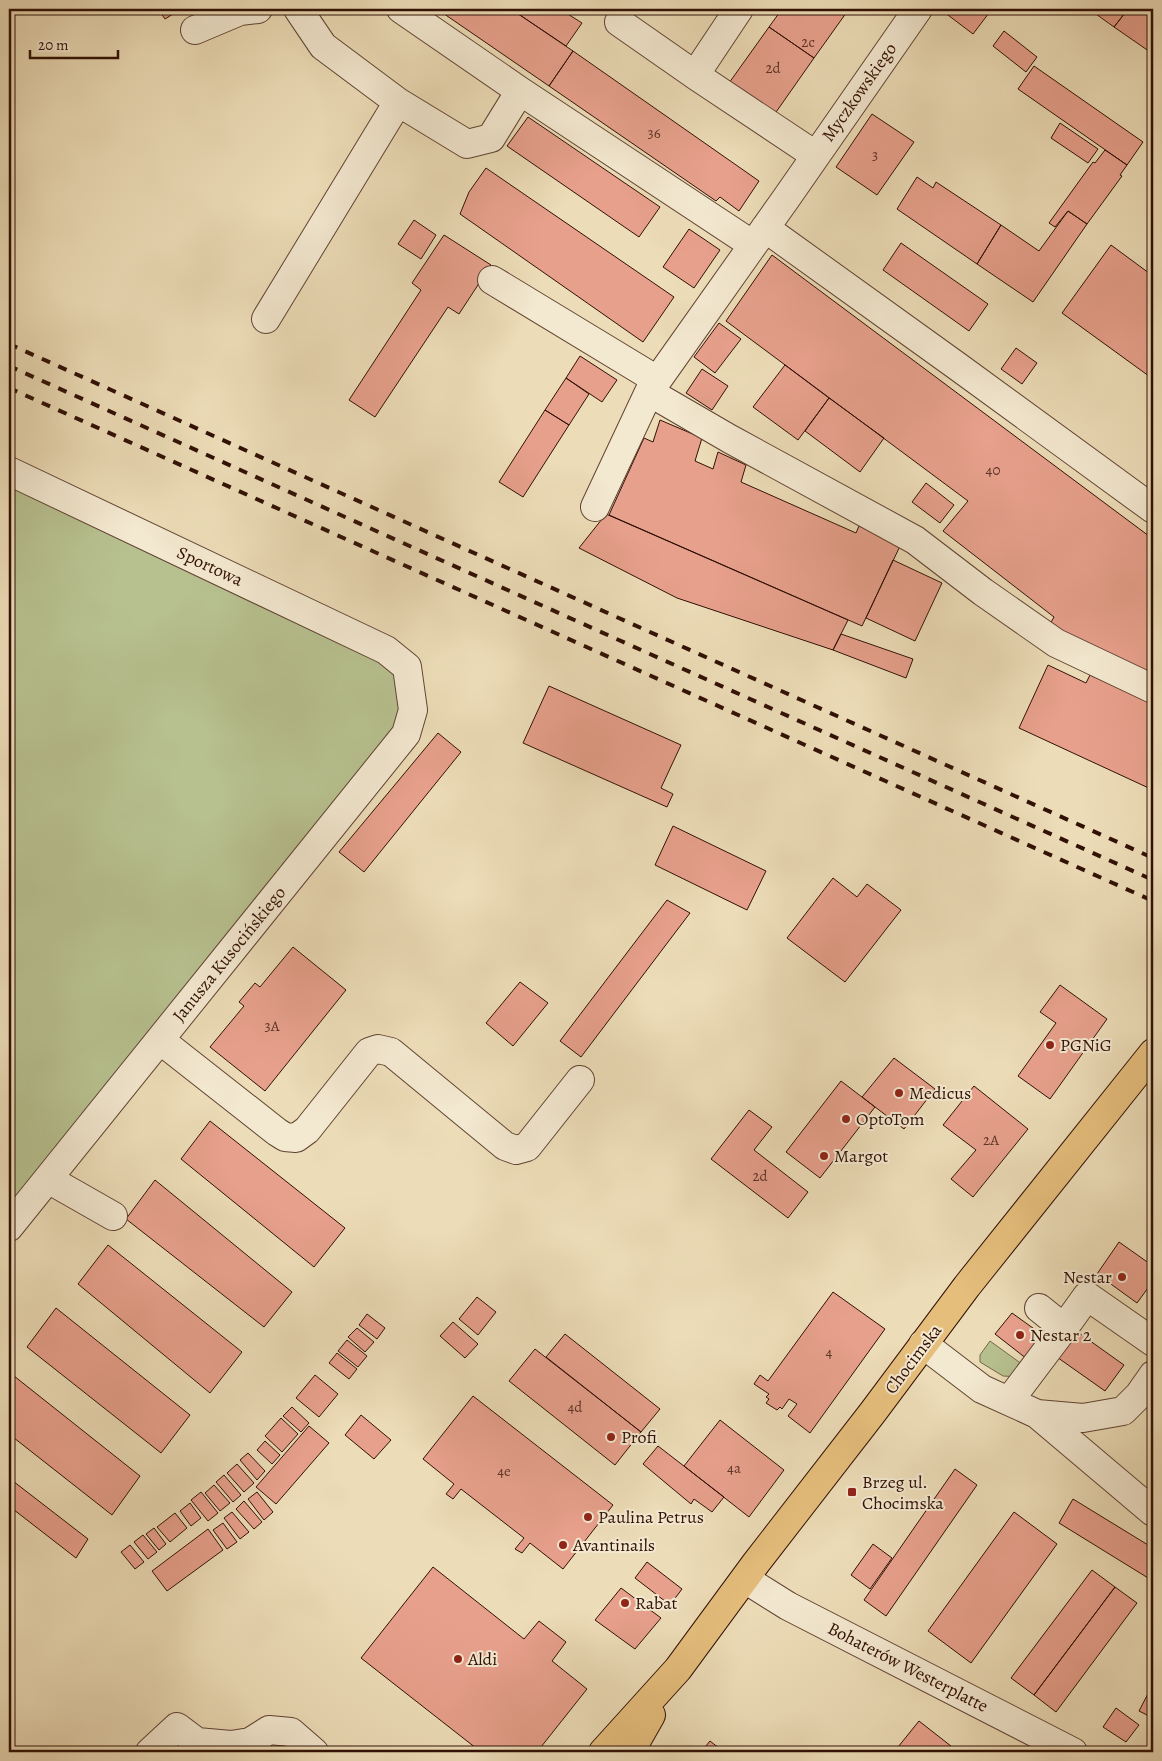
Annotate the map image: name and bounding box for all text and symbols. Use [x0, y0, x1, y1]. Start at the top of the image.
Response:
scale bar [30, 28, 118, 60]
house number: 2c [801, 32, 815, 52]
text: 20 m [38, 35, 69, 55]
street label: Myczkowskiego [816, 38, 902, 146]
house number: 2d [765, 58, 782, 78]
house number: 36 [647, 123, 661, 143]
house number: 3 [872, 145, 878, 165]
house number: 40 [986, 460, 1000, 480]
street label: Sportowa [173, 540, 247, 592]
street label: Janusza Kusocińskiego [167, 881, 291, 1027]
house number: 3A [264, 1016, 280, 1036]
place label: PGNiG [1060, 1033, 1112, 1057]
marker: PGNiG [1044, 1039, 1056, 1051]
place label: Medicus [909, 1081, 971, 1105]
marker: Medicus [893, 1087, 905, 1099]
place label: OptoTom [856, 1107, 924, 1131]
marker: OptoTom [840, 1113, 852, 1125]
house number: 2A [983, 1130, 999, 1150]
place label: Margot [834, 1144, 888, 1168]
marker: Margot [818, 1150, 830, 1162]
house number: 2d [752, 1166, 769, 1186]
place label: Nestar [1063, 1265, 1112, 1289]
marker: Nestar [1116, 1271, 1128, 1283]
street label: Chocimska [879, 1319, 948, 1399]
place label: Nestar 2 [1030, 1323, 1092, 1347]
marker: Nestar 2 [1014, 1329, 1026, 1341]
house number: 4 [826, 1342, 833, 1362]
house number: 4d [568, 1397, 583, 1417]
place label: Profi [621, 1425, 657, 1449]
marker: Profi [605, 1431, 617, 1443]
house number: 4a [727, 1458, 741, 1478]
house number: 4e [497, 1461, 511, 1481]
place label: Brzeg ul. Chocimska [862, 1470, 944, 1515]
marker: Brzeg ul. Chocimska [846, 1486, 858, 1498]
place label: Paulina Petrus [598, 1505, 704, 1529]
marker: Paulina Petrus [582, 1511, 594, 1523]
place label: Avantinails [572, 1533, 655, 1557]
marker: Avantinails [557, 1539, 569, 1551]
place label: Rabat [635, 1591, 678, 1615]
marker: Rabat [619, 1597, 631, 1609]
street label: Bohaterów Westerplatte [824, 1616, 992, 1718]
place label: Aldi [467, 1647, 497, 1671]
marker: Aldi [452, 1653, 464, 1665]

